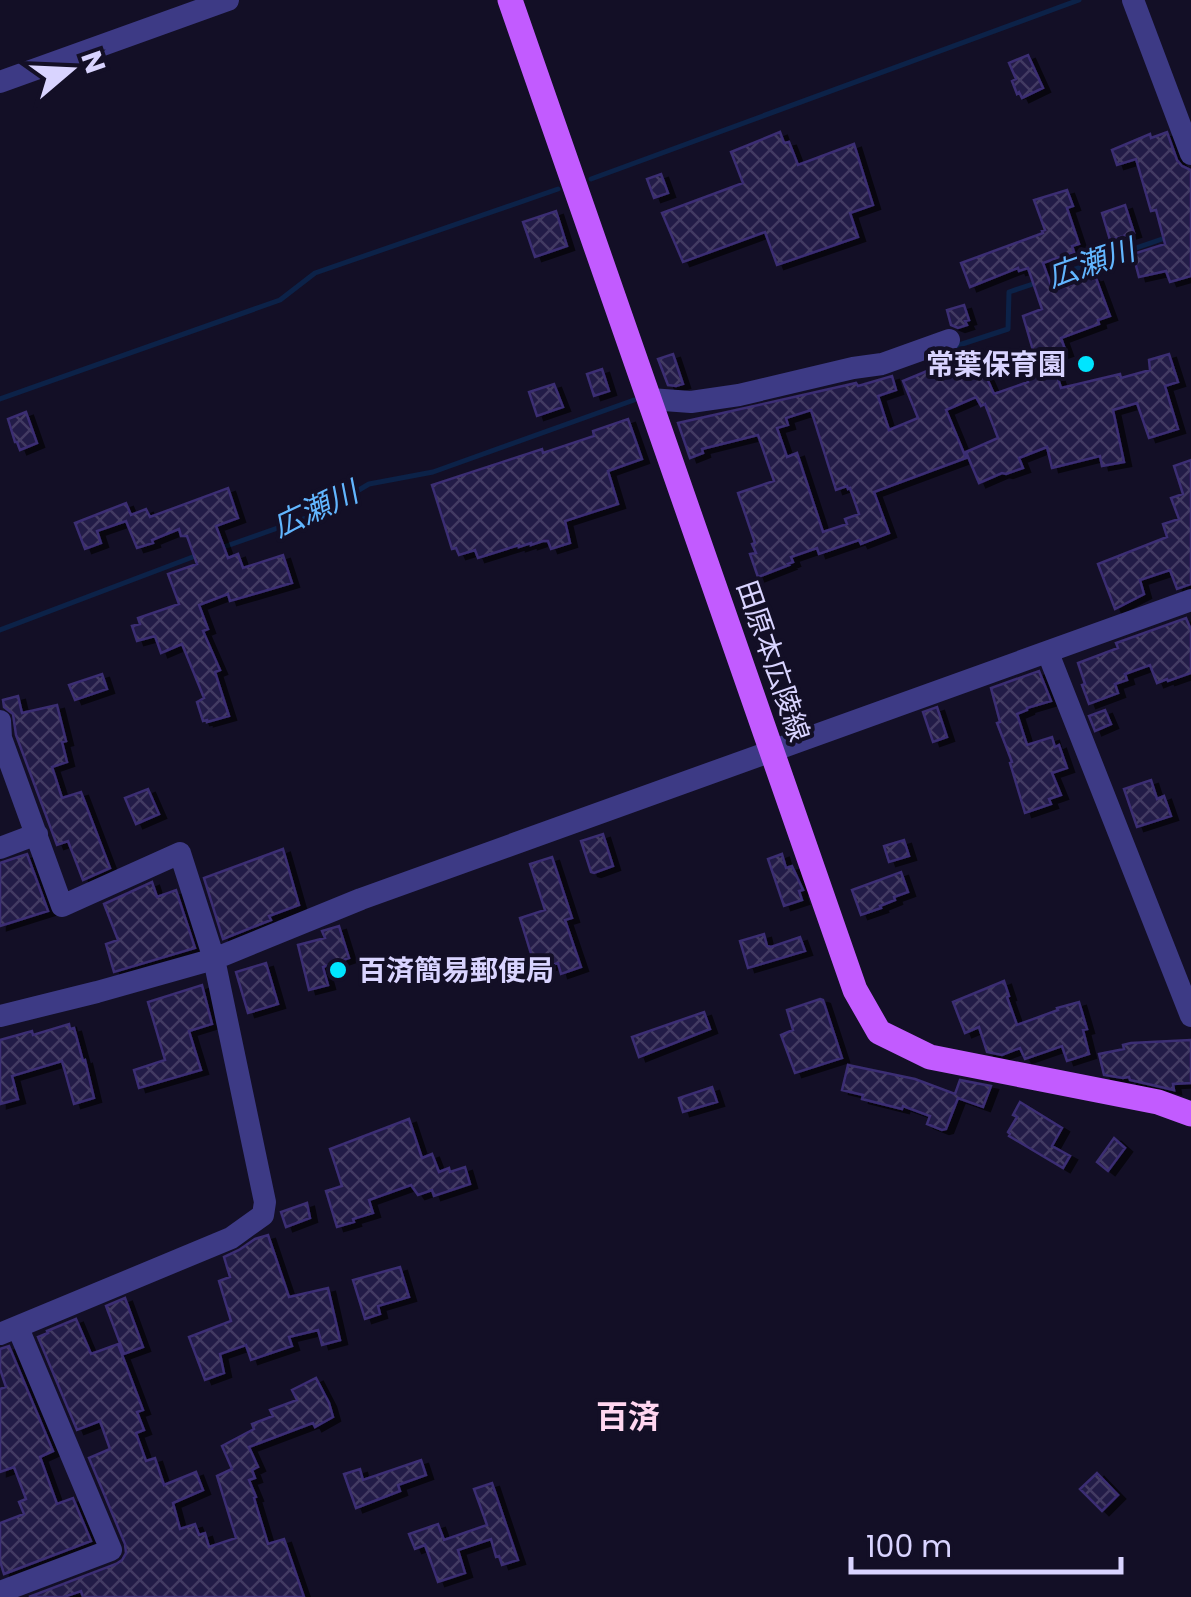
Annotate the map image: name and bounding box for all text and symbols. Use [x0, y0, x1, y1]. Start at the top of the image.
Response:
north arrow [20, 20, 120, 120]
text: N [71, 46, 115, 78]
water label: 広瀬川 [1041, 227, 1143, 298]
place label: 常葉保育園 [926, 345, 1066, 384]
marker: 常葉保育園 [1075, 353, 1097, 375]
water label: 広瀬川 [265, 469, 368, 548]
street label: 田原本広陵線 [727, 575, 819, 747]
place label: 百済簡易郵便局 [358, 951, 554, 990]
marker: 百済簡易郵便局 [327, 959, 349, 981]
district label: 百済 [596, 1394, 660, 1439]
scale bar [851, 1512, 1121, 1574]
text: 100 m [866, 1525, 952, 1568]

